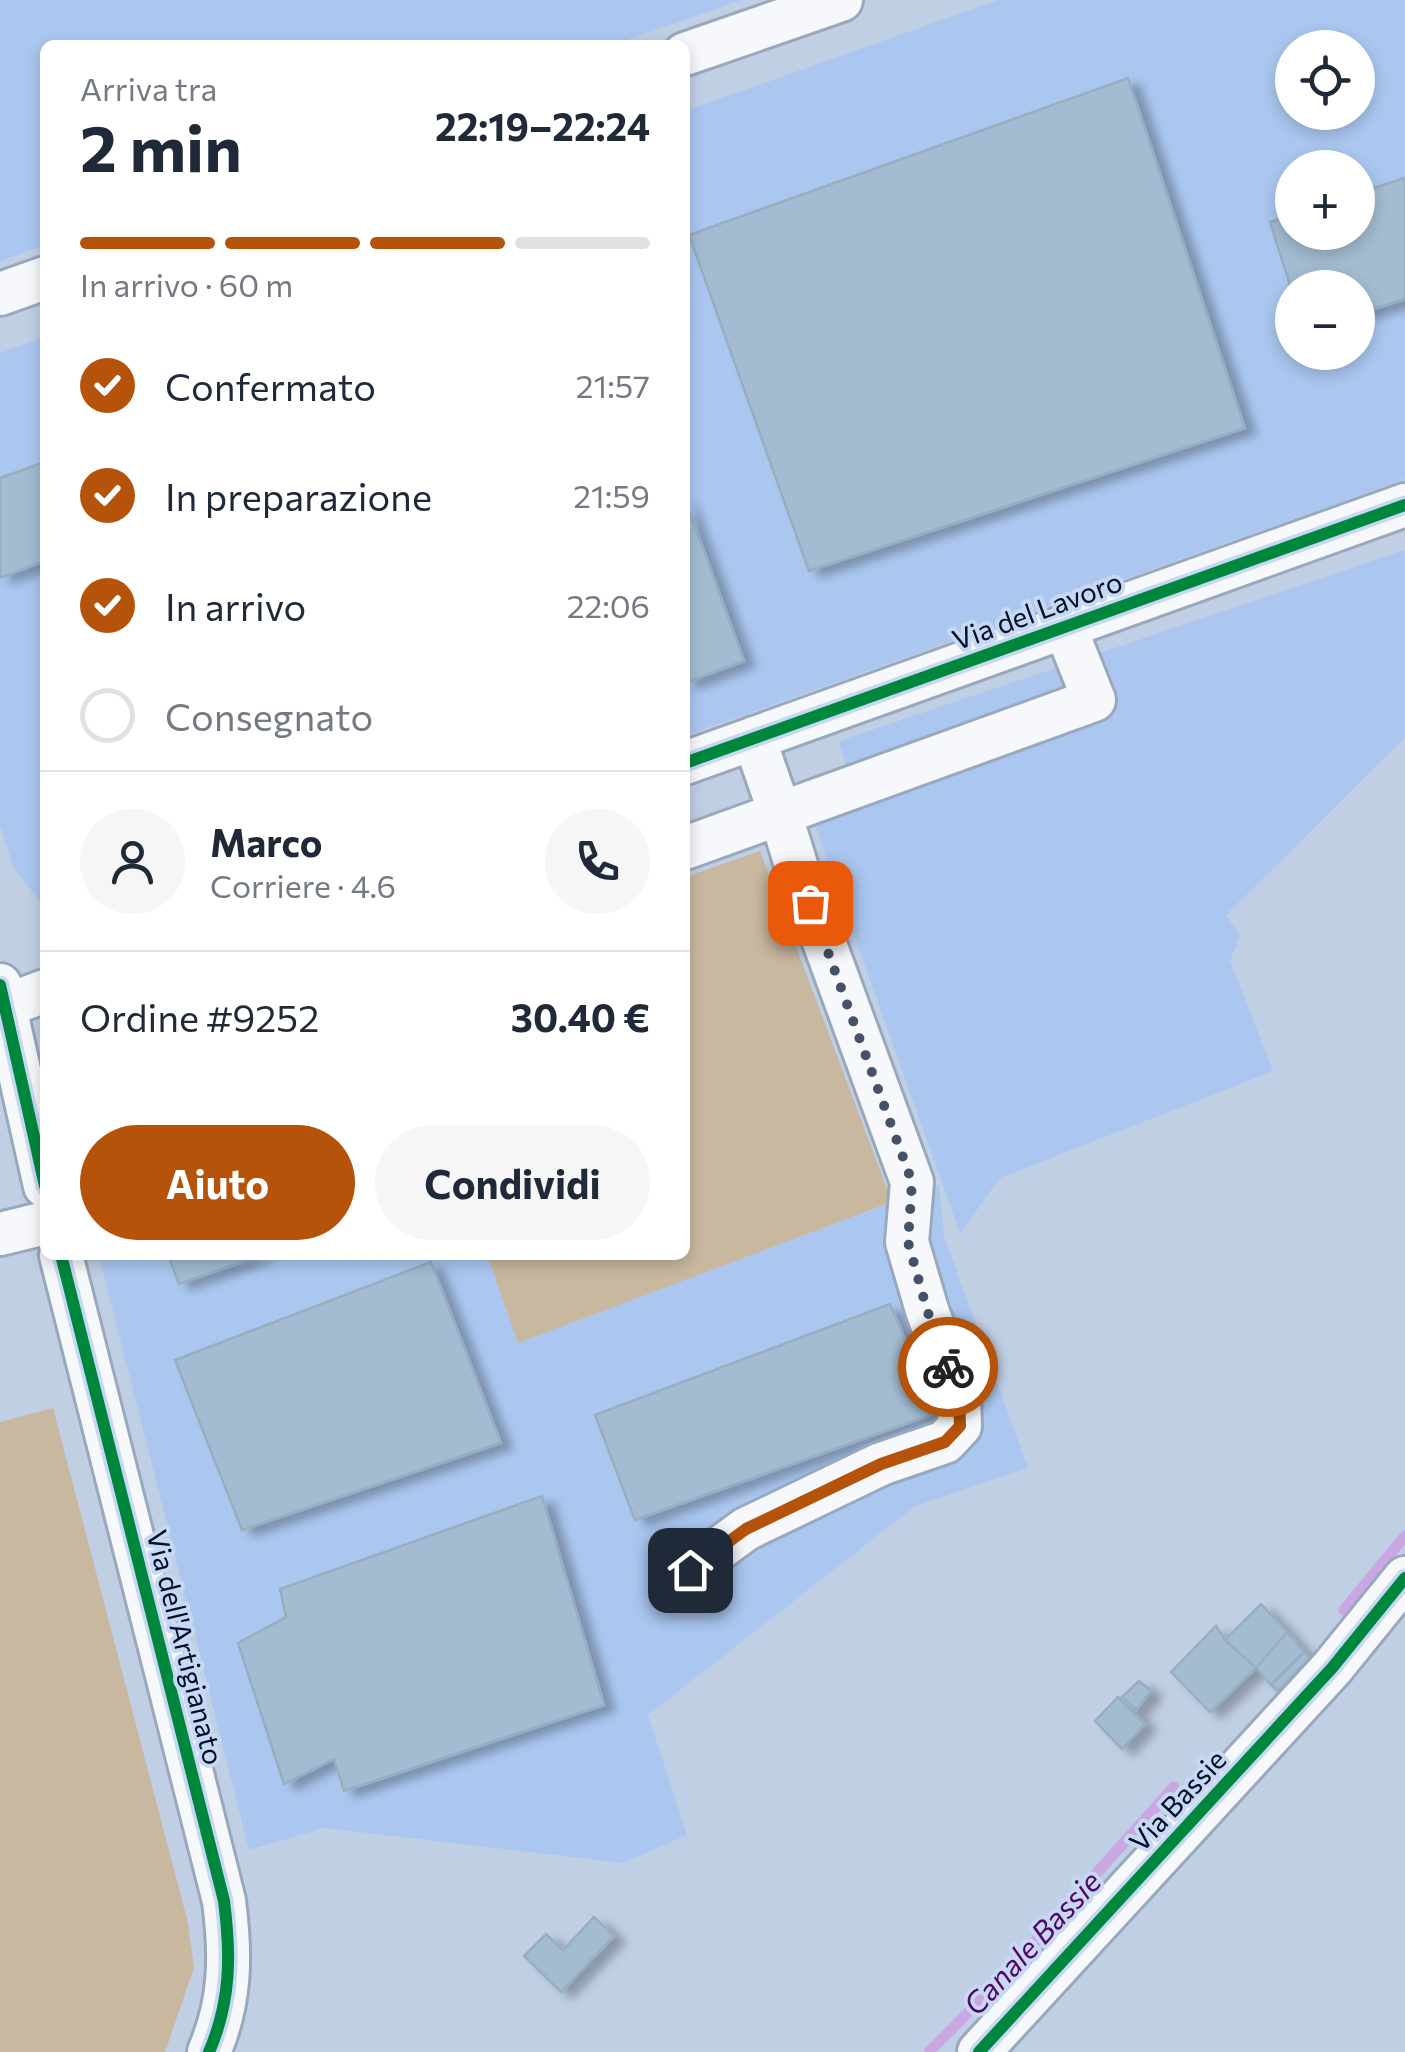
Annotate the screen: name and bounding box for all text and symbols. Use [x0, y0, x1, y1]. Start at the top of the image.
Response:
map controls [1275, 30, 1375, 370]
button: locate [1275, 30, 1375, 130]
text: Arriva tra [80, 68, 217, 108]
text: 22:19–22:24 [435, 102, 650, 149]
text: 2 min [80, 106, 242, 185]
button: + [1275, 150, 1375, 250]
text: In arrivo · 60 m [80, 264, 293, 304]
button: − [1275, 270, 1375, 370]
icon: check [80, 358, 135, 413]
text: Confermato [165, 362, 376, 409]
text: 21:57 [576, 365, 650, 405]
icon: check [80, 468, 135, 523]
text: In preparazione [165, 472, 432, 519]
text: 21:59 [573, 475, 650, 515]
street label: Via del Lavoro [947, 564, 1127, 656]
icon: check [80, 578, 135, 633]
text: In arrivo [165, 582, 306, 629]
text: 22:06 [567, 585, 650, 625]
text: Consegnato [165, 692, 373, 739]
button: person [80, 809, 185, 914]
button: phone [545, 809, 650, 914]
text: Marco [210, 818, 323, 865]
pin [768, 861, 853, 946]
text: Corriere · 4.6 [210, 865, 396, 905]
icon: bag [783, 876, 838, 931]
text: Ordine #9252 [80, 993, 319, 1040]
text: 30.40 € [511, 993, 650, 1040]
button: Aiuto [80, 1125, 355, 1240]
button: Condividi [375, 1125, 650, 1240]
courier [898, 1317, 998, 1417]
icon: bike [921, 1340, 976, 1395]
street label: Via dell'Artigianato [140, 1526, 232, 1768]
pin [648, 1528, 733, 1613]
icon: home [663, 1543, 718, 1598]
street label: Via Bassie [1121, 1742, 1233, 1858]
water label: Canale Bassie [955, 1862, 1107, 2022]

